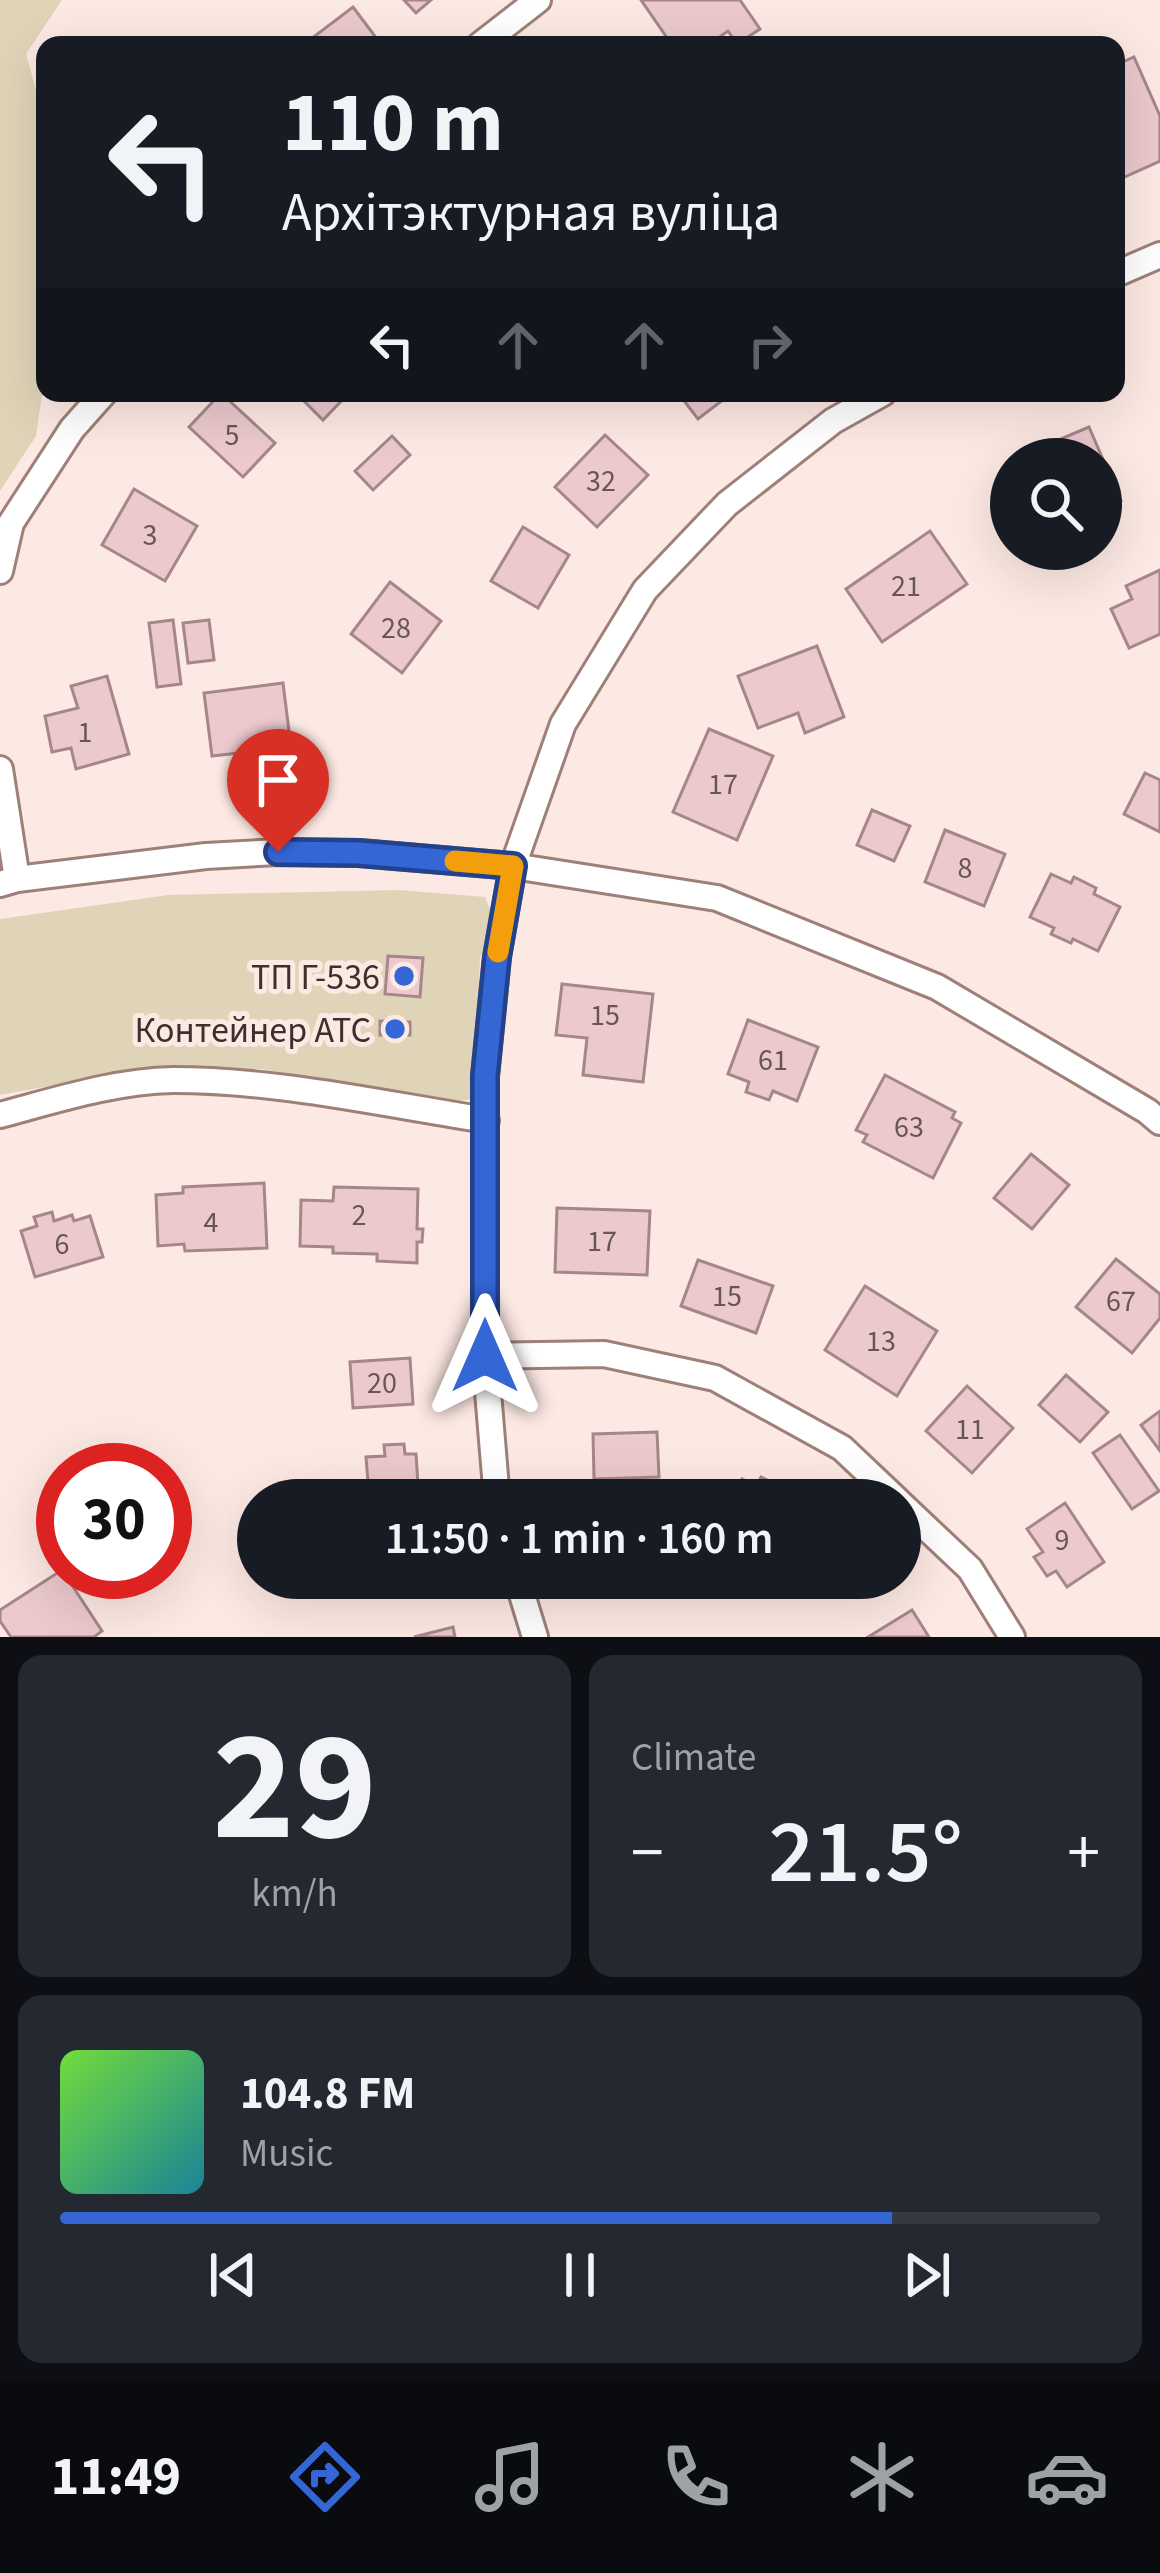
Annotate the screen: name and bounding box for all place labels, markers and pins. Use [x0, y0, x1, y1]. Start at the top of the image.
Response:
pin [227, 729, 329, 852]
place label: ТП Г-536 [251, 952, 380, 1003]
marker: ТП Г-536 [391, 963, 417, 989]
place label: Контейнер АТС [135, 1005, 371, 1056]
marker: Контейнер АТС [382, 1016, 408, 1042]

